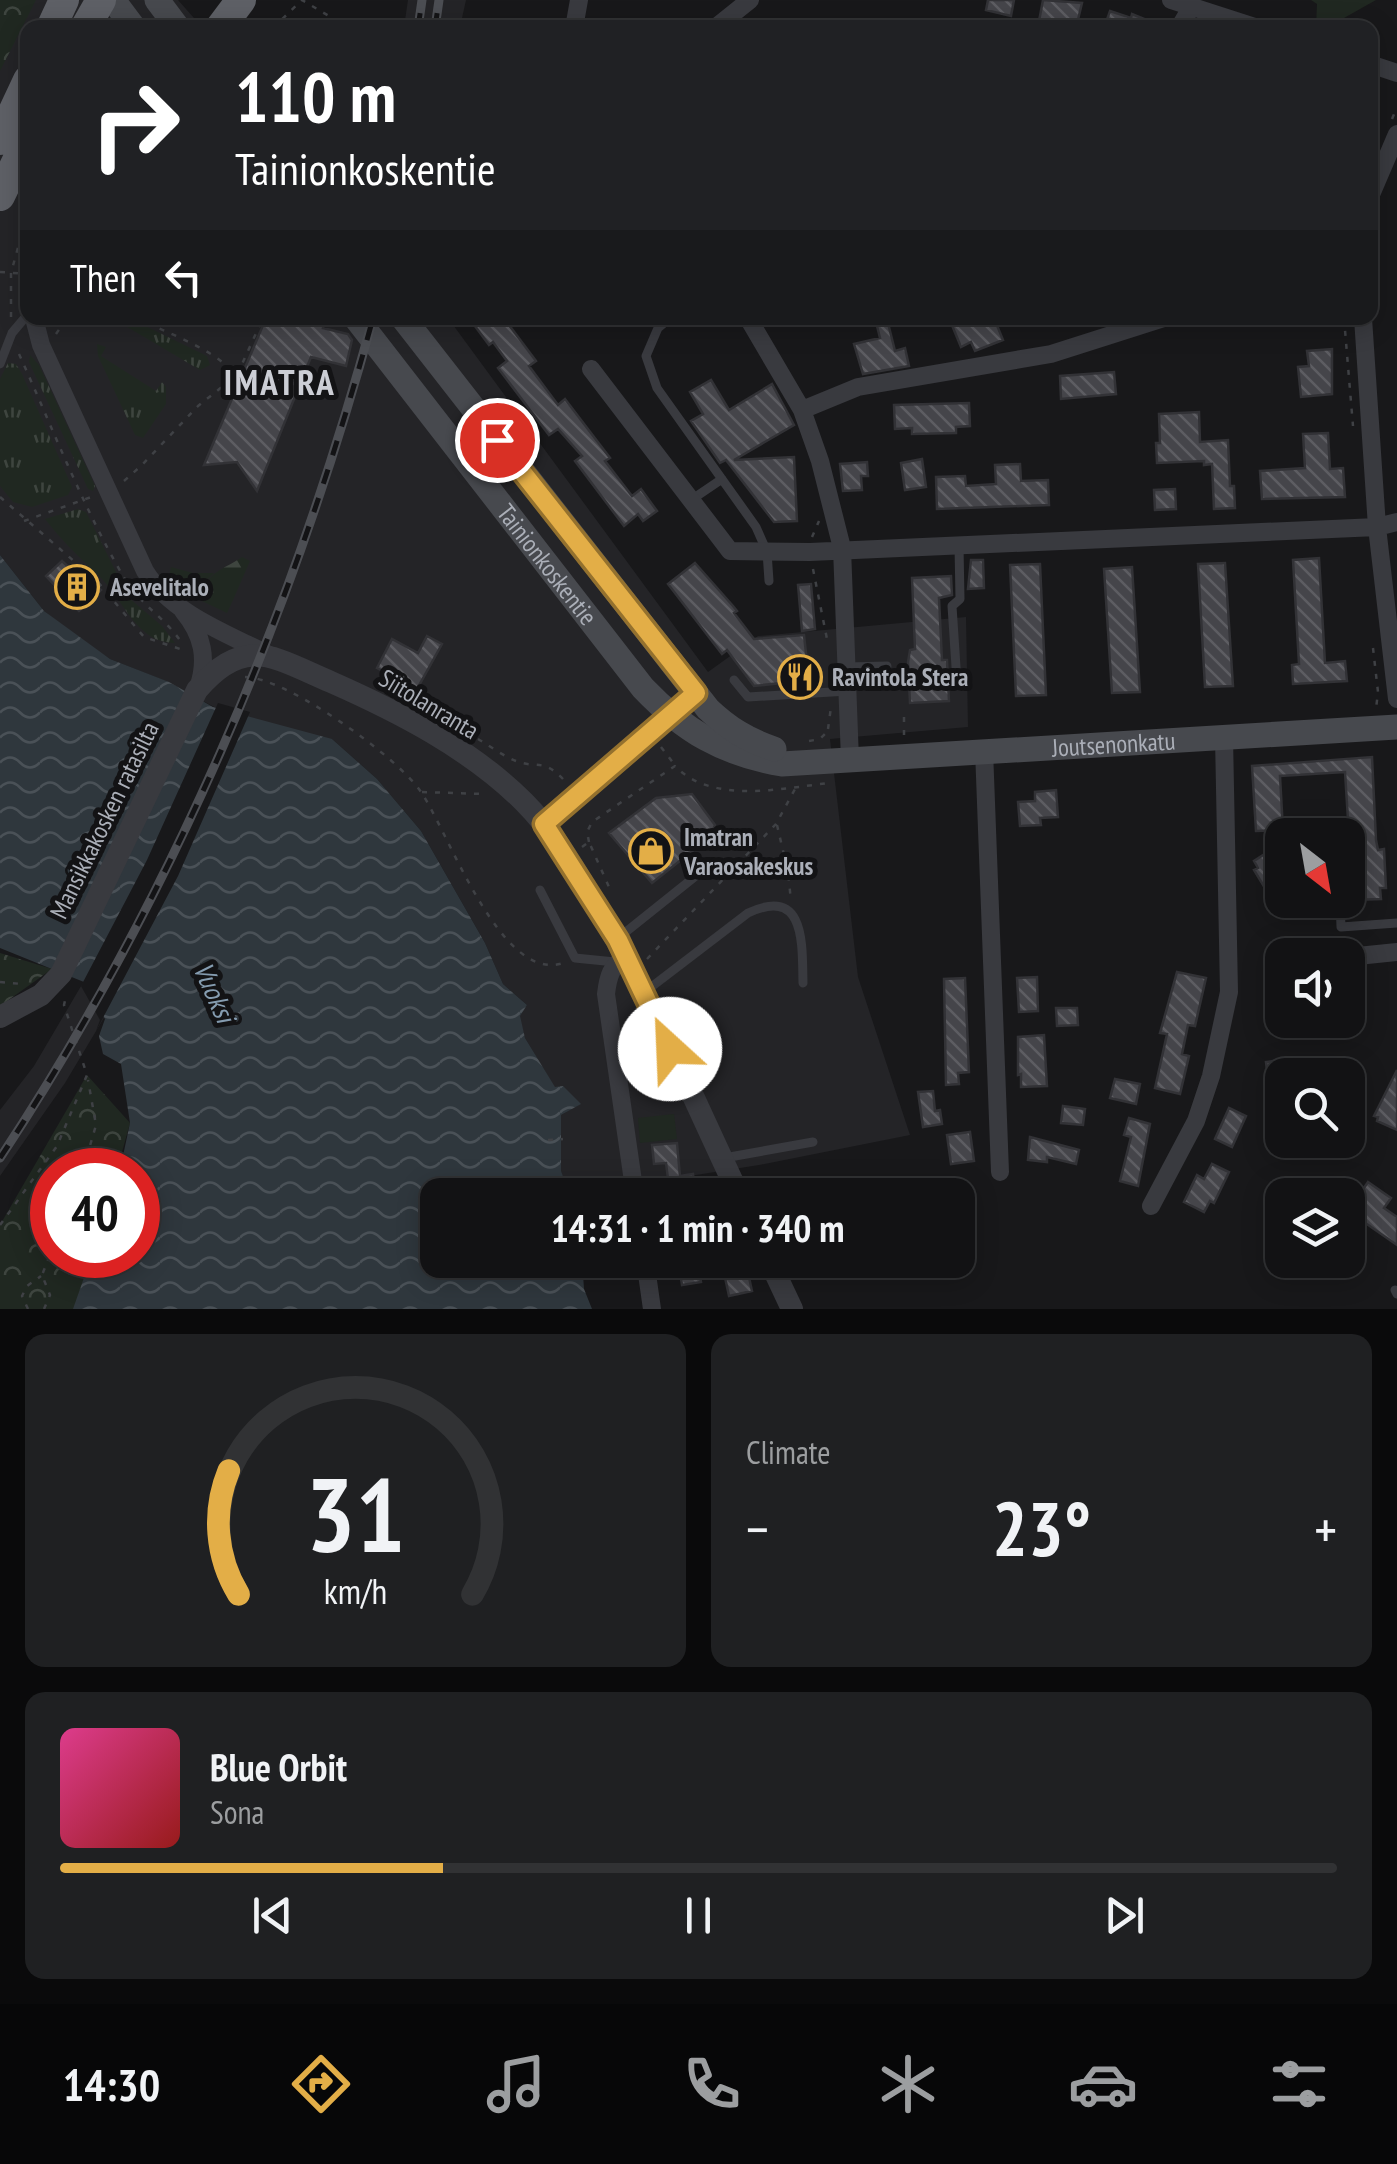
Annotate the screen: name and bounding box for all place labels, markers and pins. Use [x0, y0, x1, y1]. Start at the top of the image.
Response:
pin [455, 398, 540, 483]
building icon: Asevelitalo [54, 564, 100, 610]
place label: Asevelitalo [109, 571, 209, 603]
restaurant icon: Ravintola Stera [777, 654, 823, 700]
place label: Ravintola Stera [832, 661, 968, 693]
place label: Imatran Varaosakeskus [683, 821, 814, 882]
shop icon: Imatran Varaosakeskus [628, 828, 674, 874]

